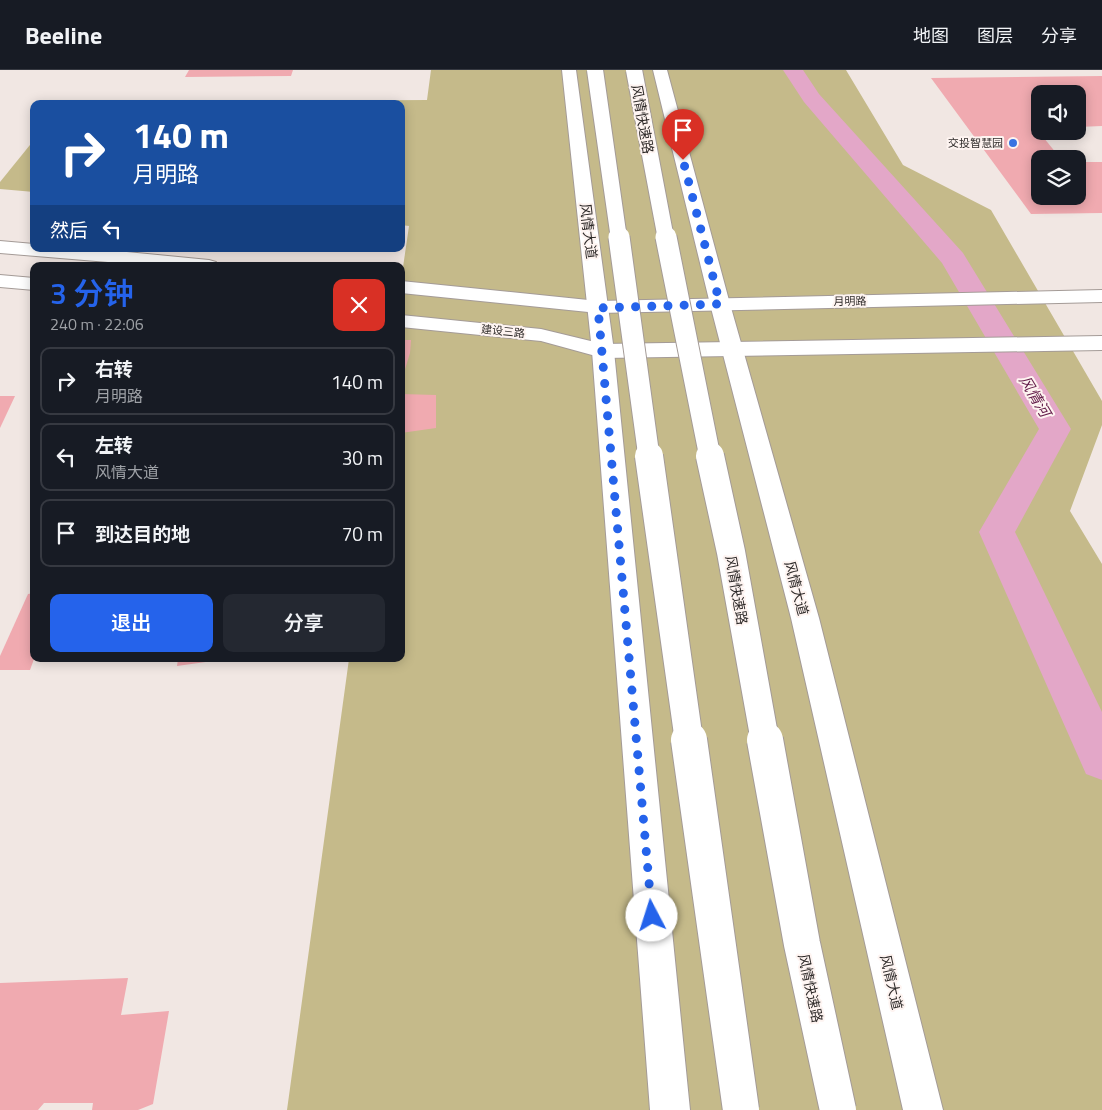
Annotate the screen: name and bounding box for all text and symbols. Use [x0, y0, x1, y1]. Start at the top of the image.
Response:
text: Beeline [25, 17, 102, 53]
text: 地图 [913, 22, 949, 49]
text: 图层 [977, 22, 1013, 49]
text: 分享 [1041, 22, 1077, 49]
street label: 风情快速路 [627, 83, 659, 155]
map controls [1031, 85, 1086, 205]
button: sound [1031, 85, 1086, 140]
text: 140 m [133, 108, 229, 162]
pin [662, 109, 704, 160]
icon: arrive [669, 116, 697, 144]
icon: right [50, 120, 115, 185]
place label: 交投智慧园 [948, 135, 1003, 151]
marker: 交投智慧园 [1007, 137, 1019, 149]
button: layers [1031, 150, 1086, 205]
text: 月明路 [133, 157, 199, 191]
street label: 风情大道 [575, 202, 603, 260]
text: 然后 [50, 215, 88, 244]
icon: left [98, 215, 126, 243]
text: 3 分钟 [50, 270, 133, 316]
button: close [333, 279, 385, 331]
street label: 月明路 [833, 293, 867, 309]
text: 240 m · 22:06 [50, 312, 144, 336]
street label: 建设三路 [480, 321, 526, 341]
text: 右转 [95, 354, 133, 383]
icon: right [52, 367, 80, 395]
text: 140 m [331, 367, 383, 396]
water label: 风情河 [1014, 371, 1058, 424]
text: 月明路 [95, 384, 143, 408]
text: 左转 [95, 430, 133, 459]
icon: left [52, 443, 80, 471]
text: 30 m [342, 443, 383, 472]
text: 风情大道 [95, 460, 159, 484]
icon: arrive [52, 519, 80, 547]
text: 到达目的地 [95, 519, 190, 548]
text: 70 m [342, 519, 383, 548]
street label: 风情快速路 [721, 554, 753, 626]
street label: 风情大道 [780, 558, 814, 618]
button: 退出 [50, 594, 213, 652]
button: 分享 [223, 594, 385, 652]
position arrow [625, 889, 677, 941]
street label: 风情快速路 [793, 952, 829, 1024]
street label: 风情大道 [875, 952, 909, 1012]

